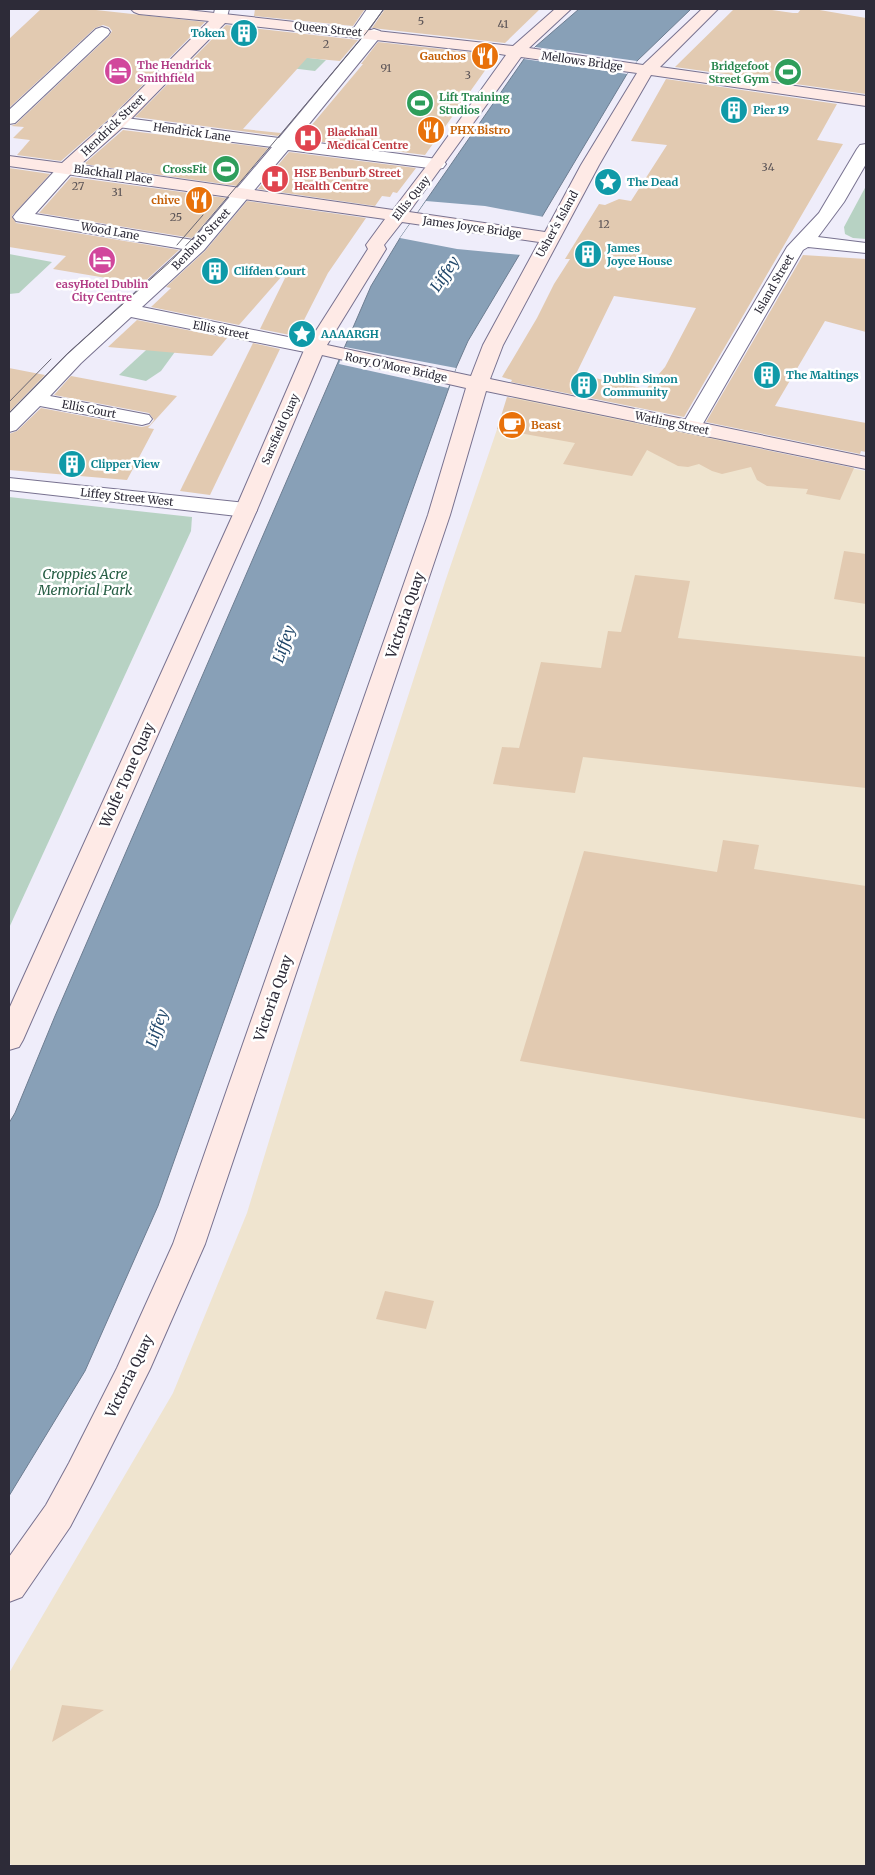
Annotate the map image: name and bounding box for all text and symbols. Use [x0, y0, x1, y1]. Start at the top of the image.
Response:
house number: 5 [418, 14, 424, 28]
house number: 41 [498, 17, 508, 31]
building icon: Token [229, 18, 259, 48]
street label: Queen Street [293, 18, 363, 40]
place label: Token [191, 26, 226, 40]
house number: 2 [323, 37, 329, 51]
restaurant icon: Gauchos [470, 41, 500, 71]
street label: Mellows Bridge [541, 48, 624, 74]
place label: Gauchos [420, 49, 466, 63]
hotel icon: The Hendrick Smithfield [103, 56, 133, 86]
sports icon: Bridgefoot Street Gym [773, 57, 803, 87]
place label: The Hendrick Smithfield [137, 58, 212, 85]
place label: Bridgefoot Street Gym [709, 59, 770, 86]
house number: 91 [380, 61, 392, 75]
house number: 3 [465, 68, 471, 82]
sports icon: Lift Training Studios [405, 88, 435, 118]
place label: Lift Training Studios [439, 90, 509, 117]
street label: Hendrick Street [78, 91, 148, 159]
building icon: Pier 19 [719, 95, 749, 125]
place label: Pier 19 [753, 103, 789, 117]
restaurant icon: PHX Bistro [416, 115, 446, 145]
street label: Hendrick Lane [152, 120, 232, 144]
hospital icon: Blackhall Medical Centre [293, 123, 323, 153]
place label: PHX Bistro [450, 123, 510, 137]
place label: Blackhall Medical Centre [327, 125, 408, 152]
sports icon: CrossFit [211, 154, 241, 184]
house number: 34 [762, 160, 775, 174]
street label: Blackhall Place [73, 162, 153, 186]
place label: CrossFit [163, 162, 208, 176]
hospital icon: HSE Benburb Street Health Centre [260, 164, 290, 194]
place label: HSE Benburb Street Health Centre [294, 166, 401, 193]
place icon: The Dead [593, 167, 623, 197]
street label: Ellis Quay [389, 172, 433, 223]
place label: The Dead [627, 175, 678, 189]
house number: 27 [72, 179, 84, 193]
house number: 31 [112, 185, 122, 199]
restaurant icon: chive [184, 185, 214, 215]
street label: Usher's Island [533, 188, 581, 260]
place label: chive [151, 193, 180, 207]
street label: Benburb Street [169, 205, 234, 273]
house number: 25 [170, 210, 182, 224]
street label: James Joyce Bridge [421, 213, 522, 241]
house number: 12 [598, 217, 610, 231]
street label: Wood Lane [79, 219, 141, 243]
building icon: James Joyce House [573, 239, 603, 269]
place label: James Joyce House [606, 241, 672, 268]
hotel icon: easyHotel Dublin City Centre [87, 245, 117, 275]
street label: Island Street [751, 251, 797, 316]
water label: Liffey [426, 252, 463, 295]
building icon: Clifden Court [200, 256, 230, 286]
place label: Clifden Court [234, 264, 306, 278]
place label: easyHotel Dublin City Centre [56, 277, 149, 304]
street label: Ellis Street [192, 318, 251, 342]
place icon: AAAARGH [287, 319, 317, 349]
place label: AAAARGH [320, 327, 379, 341]
street label: Rory O'More Bridge [344, 349, 449, 385]
building icon: The Maltings [752, 360, 782, 390]
place label: The Maltings [786, 368, 859, 382]
building icon: Dublin Simon Community [569, 370, 599, 400]
place label: Dublin Simon Community [603, 372, 678, 399]
street label: Sarsfield Quay [258, 391, 302, 467]
street label: Ellis Court [61, 397, 118, 421]
street label: Watling Street [633, 408, 711, 438]
cafe icon: Beast [497, 410, 527, 440]
place label: Beast [531, 418, 562, 432]
building icon: Clipper View [57, 449, 87, 479]
place label: Clipper View [91, 457, 160, 471]
street label: Liffey Street West [80, 485, 175, 509]
park label: Croppies Acre Memorial Park [37, 565, 133, 599]
street label: Victoria Quay [381, 569, 428, 662]
water label: Liffey [268, 623, 299, 665]
street label: Wolfe Tone Quay [95, 719, 159, 831]
street label: Victoria Quay [249, 952, 296, 1045]
water label: Liffey [142, 1007, 172, 1049]
street label: Victoria Quay [101, 1331, 157, 1421]

